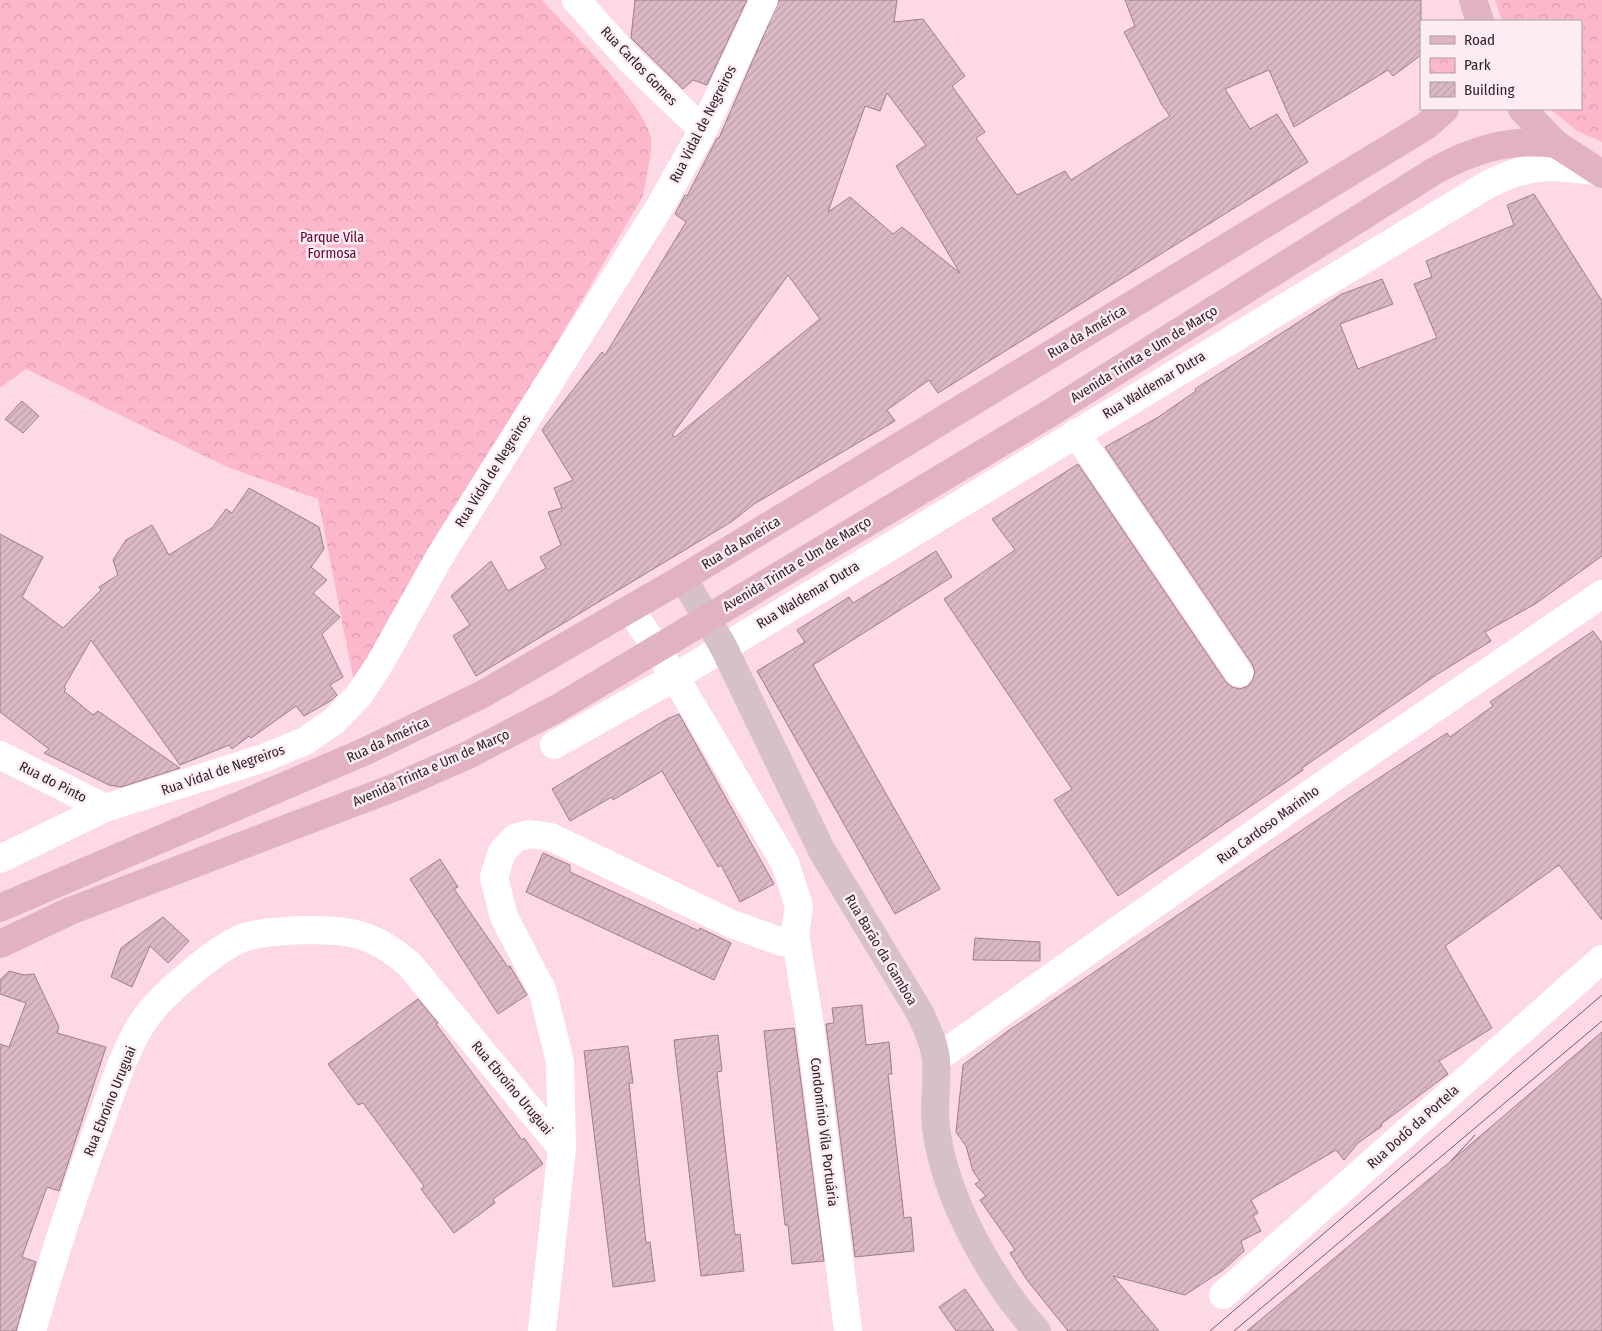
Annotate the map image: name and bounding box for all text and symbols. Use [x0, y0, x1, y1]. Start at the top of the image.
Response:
legend [1420, 20, 1582, 110]
street label: Rua Carlos Gomes [597, 23, 681, 109]
text: Road [1464, 31, 1495, 49]
text: Park [1464, 56, 1491, 74]
street label: Rua Vidal de Negreiros [666, 62, 740, 186]
text: Building [1464, 81, 1515, 99]
park label: Parque Vila Formosa [300, 229, 364, 262]
street label: Rua da América [1045, 302, 1130, 362]
street label: Avenida Trinta e Um de Março [1067, 302, 1221, 406]
street label: Rua Waldemar Dutra [1099, 347, 1209, 422]
street label: Rua Vidal de Negreiros [451, 412, 535, 530]
street label: Rua da América [699, 513, 784, 573]
street label: Avenida Trinta e Um de Março [720, 513, 874, 615]
street label: Rua Waldemar Dutra [753, 557, 863, 632]
street label: Rua da América [344, 713, 432, 766]
street label: Avenida Trinta e Um de Março [350, 726, 512, 810]
street label: Rua Vidal de Negreiros [159, 741, 287, 799]
street label: Rua do Pinto [17, 758, 89, 806]
street label: Rua Cardoso Marinho [1214, 782, 1322, 868]
street label: Rua Barão da Gamboa [841, 891, 921, 1009]
street label: Rua Ebroíno Uruguai [468, 1038, 556, 1138]
street label: Rua Ebroíno Uruguai [80, 1044, 140, 1158]
street label: Condomínio Vila Portuária [806, 1057, 842, 1208]
street label: Rua Dodô da Portela [1364, 1081, 1462, 1173]

